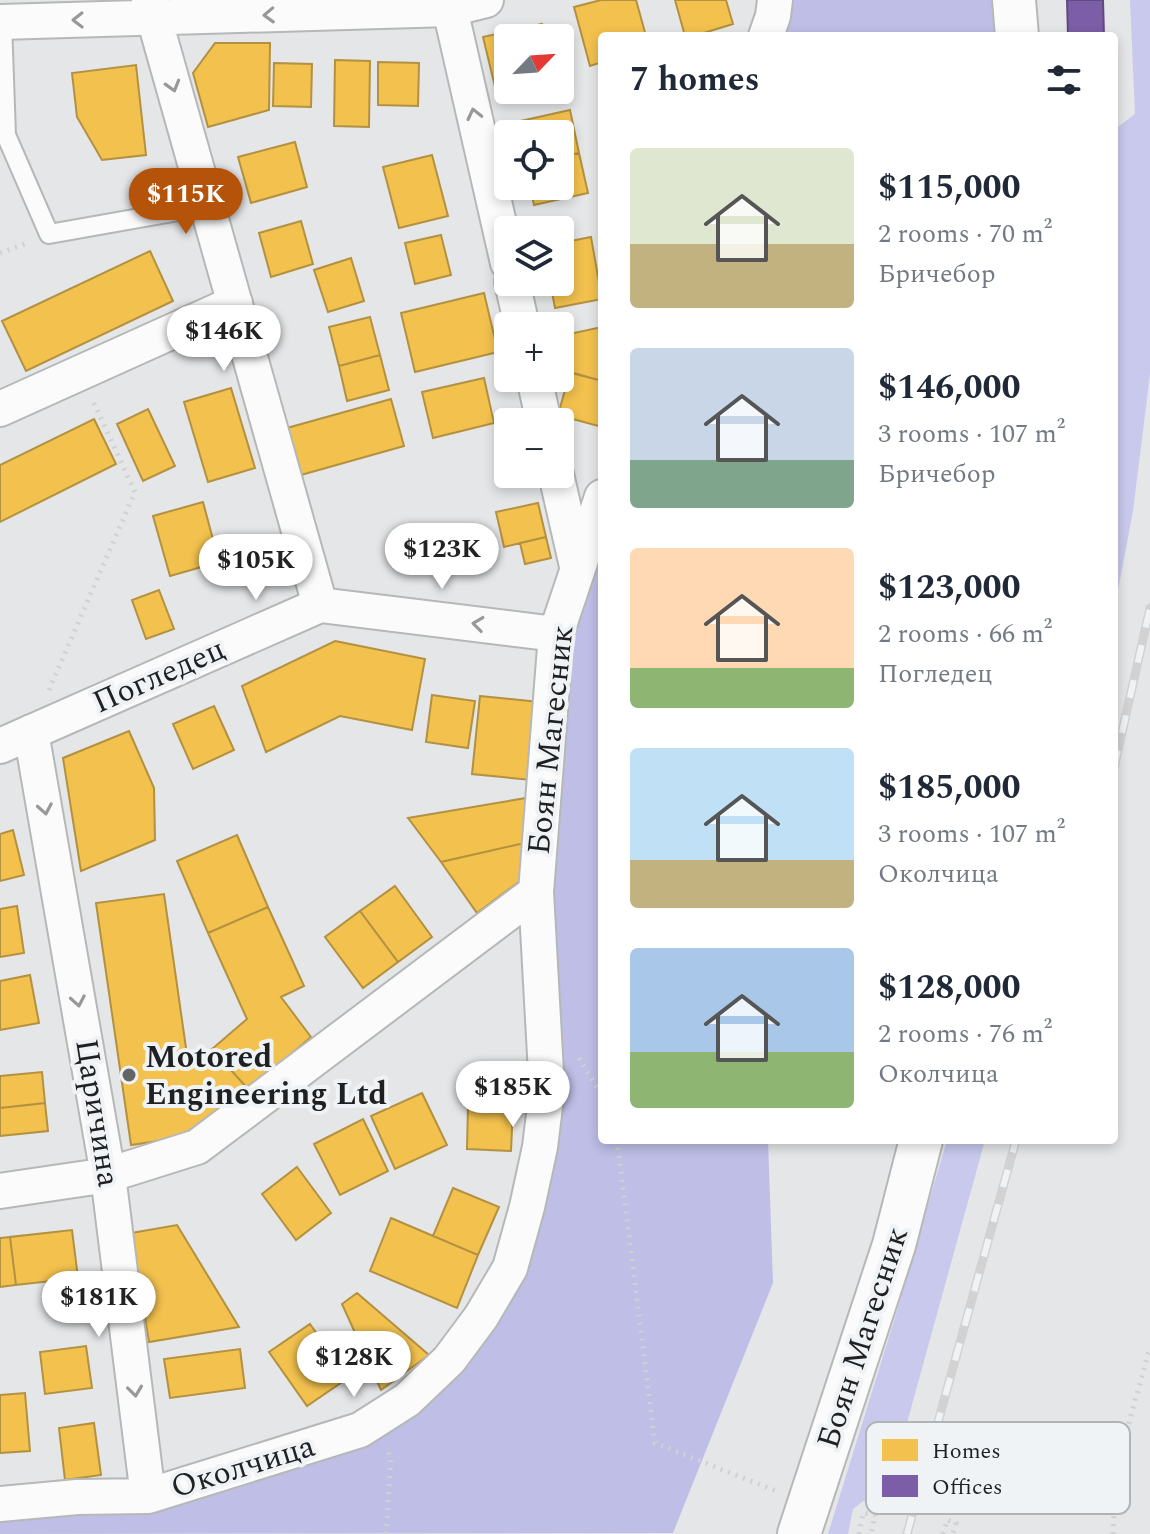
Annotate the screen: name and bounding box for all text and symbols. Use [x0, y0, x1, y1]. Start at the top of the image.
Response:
one-way arrow [262, 6, 275, 24]
one-way arrow [71, 11, 84, 29]
north arrow [494, 24, 574, 104]
map controls [494, 24, 574, 488]
text: 7 homes [630, 54, 760, 106]
icon: filters [1042, 58, 1086, 102]
one-way arrow [164, 79, 180, 93]
one-way arrow [466, 108, 483, 121]
button: locate [494, 120, 574, 200]
text: $115,000 [878, 162, 1021, 214]
pin: $115K [130, 168, 242, 236]
text: $115K [147, 174, 225, 214]
icon: home [694, 180, 790, 276]
text: 2 rooms · 70 m² [878, 214, 1052, 254]
button: layers [494, 216, 574, 296]
text: Бричебор [878, 254, 995, 294]
pin: $146K [168, 305, 280, 373]
text: $146K [185, 311, 263, 351]
button: + [494, 312, 574, 392]
text: $146,000 [878, 362, 1021, 414]
icon: home [694, 380, 790, 476]
button: − [494, 408, 574, 488]
text: 3 rooms · 107 m² [878, 414, 1065, 454]
text: Бричебор [878, 454, 995, 494]
pin: $123K [386, 523, 498, 591]
text: $123K [403, 529, 481, 569]
pin: $105K [200, 534, 312, 602]
text: $105K [217, 540, 295, 580]
text: $123,000 [878, 562, 1021, 614]
icon: home [694, 580, 790, 676]
text: 2 rooms · 66 m² [878, 614, 1052, 654]
one-way arrow [471, 616, 484, 633]
street label: Боян Магесник [515, 623, 587, 857]
street label: Погледец [85, 625, 233, 727]
text: Погледец [878, 654, 993, 694]
text: $185,000 [878, 762, 1021, 814]
icon: home [694, 780, 790, 876]
one-way arrow [35, 802, 52, 815]
text: 3 rooms · 107 m² [878, 814, 1065, 854]
text: Околчица [878, 854, 999, 894]
text: $128,000 [878, 962, 1021, 1014]
icon: home [694, 980, 790, 1076]
one-way arrow [69, 995, 86, 1008]
text: 2 rooms · 76 m² [878, 1014, 1052, 1054]
place label: Motored Engineering Ltd [145, 1033, 387, 1119]
street label: Царичина [61, 1035, 133, 1191]
text: Околчица [878, 1054, 999, 1094]
pin: $185K [457, 1061, 569, 1129]
marker: Motored Engineering Ltd [120, 1066, 138, 1084]
text: $185K [474, 1067, 552, 1107]
street label: Боян Магесник [804, 1221, 922, 1455]
pin: $181K [43, 1271, 155, 1339]
text: $181K [60, 1277, 138, 1317]
pin: $128K [298, 1331, 410, 1399]
text: $128K [315, 1337, 393, 1377]
one-way arrow [126, 1385, 143, 1398]
street label: Околчица [165, 1422, 322, 1512]
legend [866, 1422, 1130, 1514]
text: Homes [932, 1435, 1001, 1468]
text: Offices [932, 1471, 1003, 1504]

